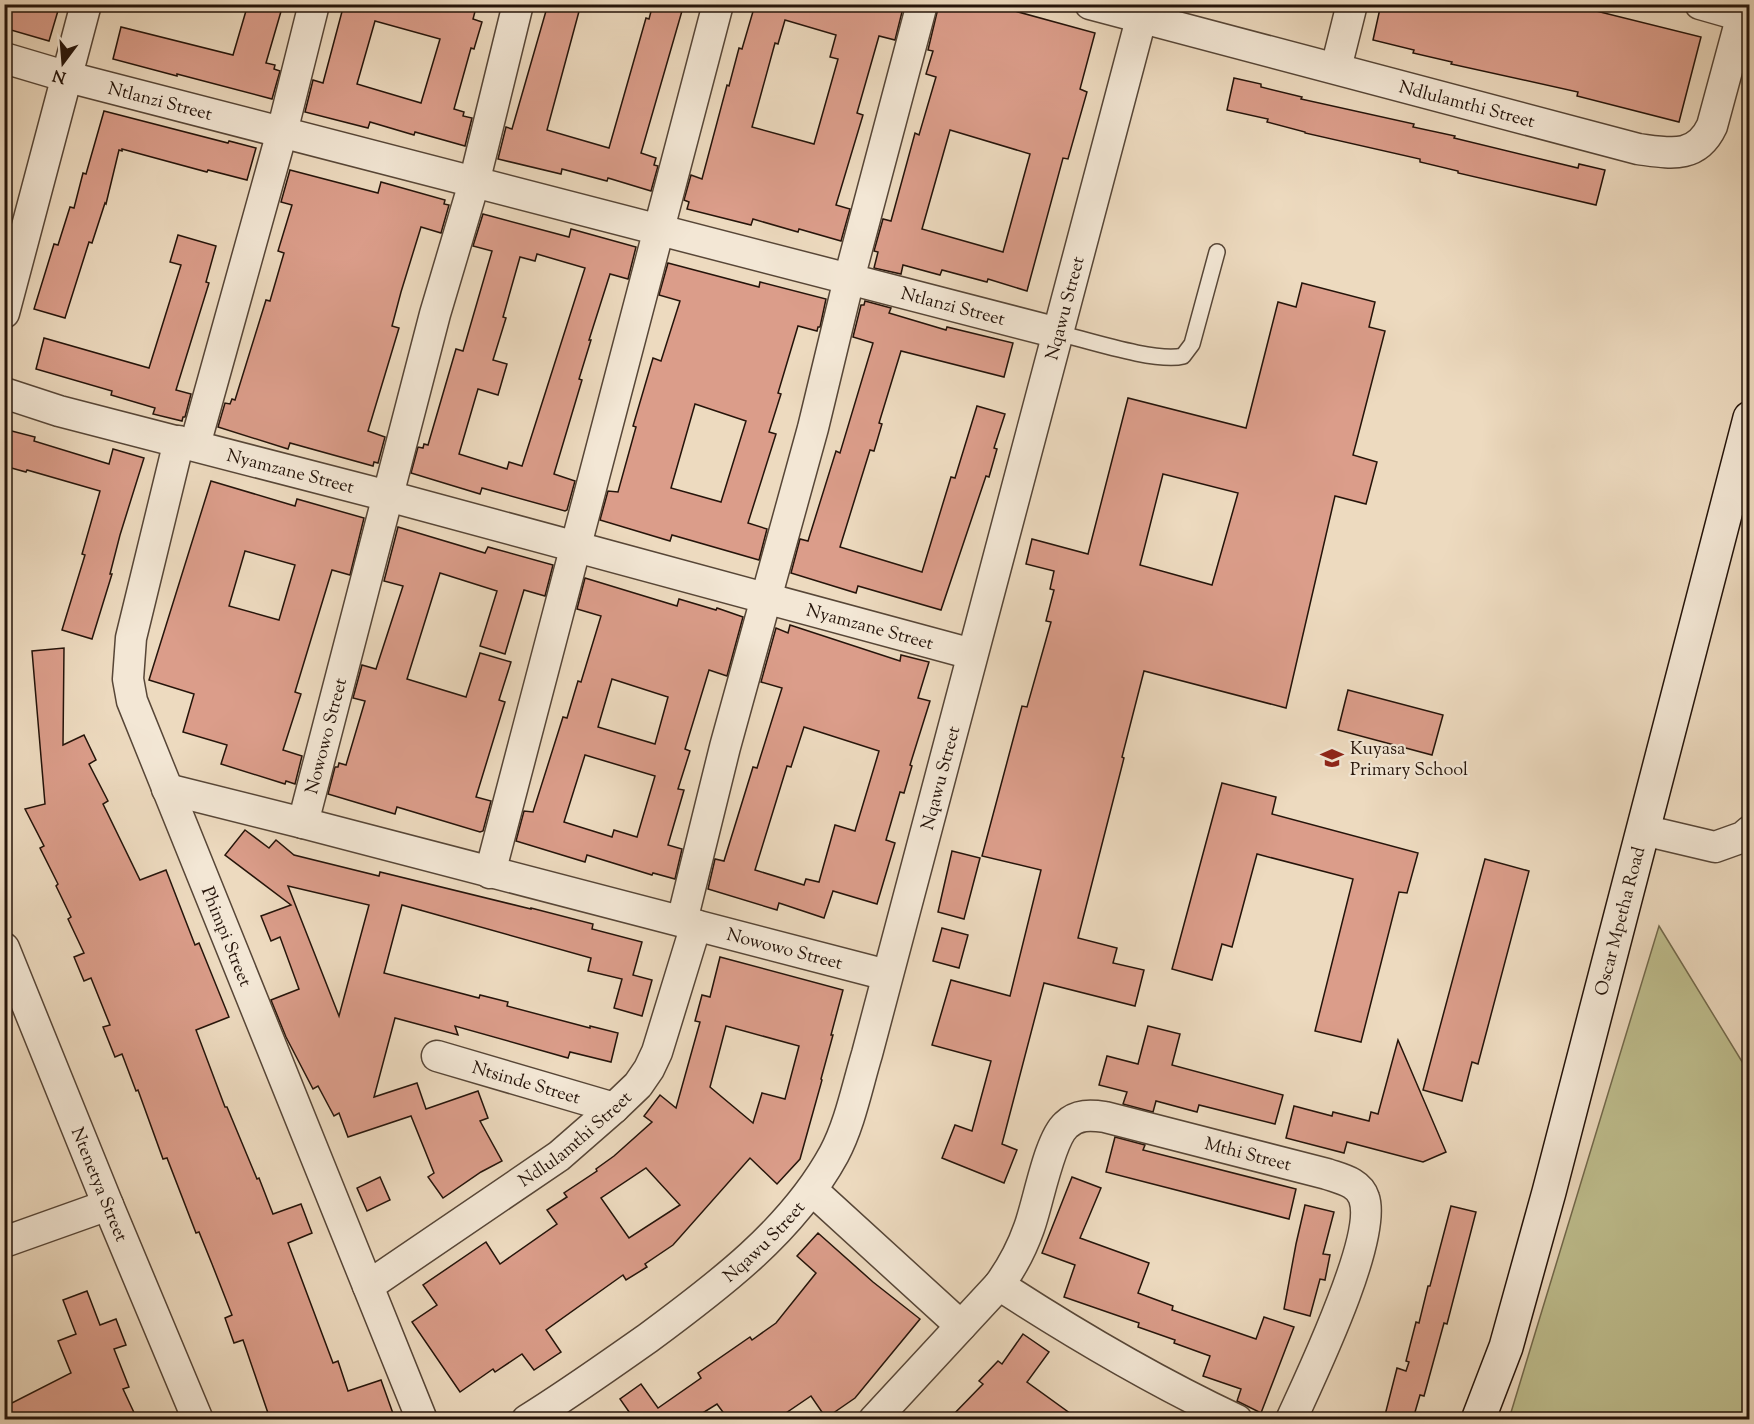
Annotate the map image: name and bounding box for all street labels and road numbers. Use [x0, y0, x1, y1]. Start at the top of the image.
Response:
street label: Ndlulamthi Street [1396, 75, 1537, 136]
street label: Ntlanzi Street [105, 77, 215, 129]
street label: Nqawu Street [1040, 254, 1093, 363]
street label: Ntlanzi Street [898, 282, 1008, 334]
street label: Nyamzane Street [223, 444, 357, 502]
street label: Nyamzane Street [803, 599, 936, 658]
street label: Nowowo Street [300, 676, 355, 797]
street label: Nqawu Street [916, 724, 968, 833]
street label: Oscar Mpetha Road [1589, 844, 1653, 999]
street label: Phimpi Street [193, 883, 257, 991]
street label: Nowowo Street [723, 923, 845, 978]
street label: Ntsinde Street [468, 1056, 583, 1112]
street label: Ndlulamthi Street [514, 1086, 639, 1195]
street label: Ntenetya Street [63, 1124, 133, 1246]
street label: Mthi Street [1201, 1132, 1294, 1179]
street label: Nqawu Street [718, 1197, 812, 1290]

